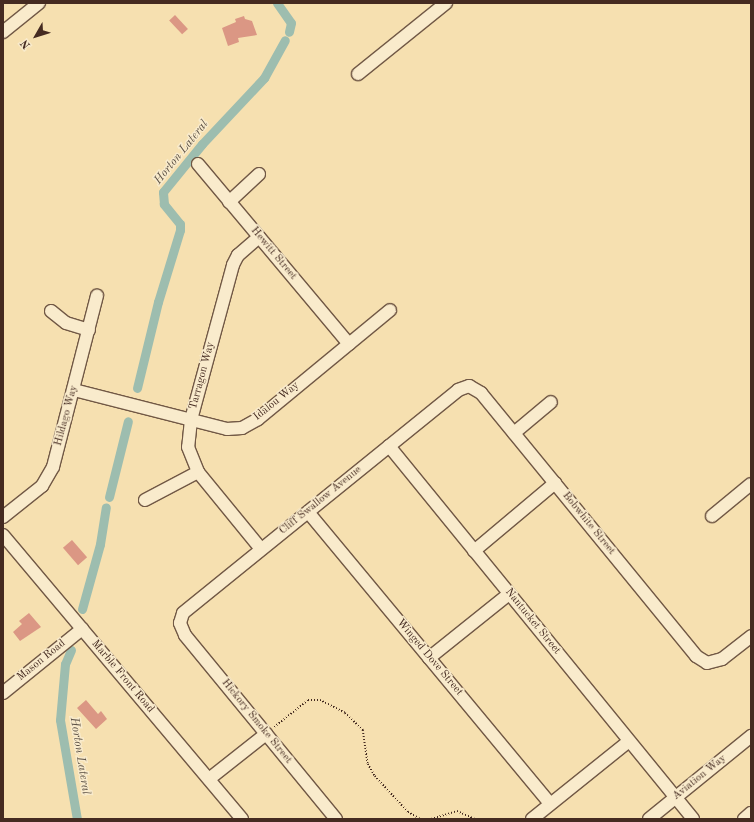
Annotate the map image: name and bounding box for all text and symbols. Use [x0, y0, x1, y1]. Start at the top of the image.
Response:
north arrow [16, 16, 56, 56]
text: N [19, 37, 33, 51]
water label: Horton Lateral [152, 118, 212, 188]
street label: Hewitt Street [247, 225, 299, 283]
street label: Tarragon Way [188, 341, 218, 411]
street label: Idalou Way [252, 380, 302, 424]
street label: Hildago Way [53, 384, 81, 448]
street label: Cliff Swallow Avenue [277, 464, 365, 538]
street label: Bobwhite Street [559, 490, 617, 558]
street label: Nantucket Street [501, 586, 563, 658]
street label: Winged Dove Street [393, 617, 465, 699]
street label: Mason Road [15, 637, 69, 685]
street label: Marble Front Road [88, 638, 156, 716]
street label: Hickory Smoke Street [218, 677, 294, 767]
water label: Horton Lateral [66, 716, 92, 796]
street label: Aviation Way [671, 752, 729, 804]

